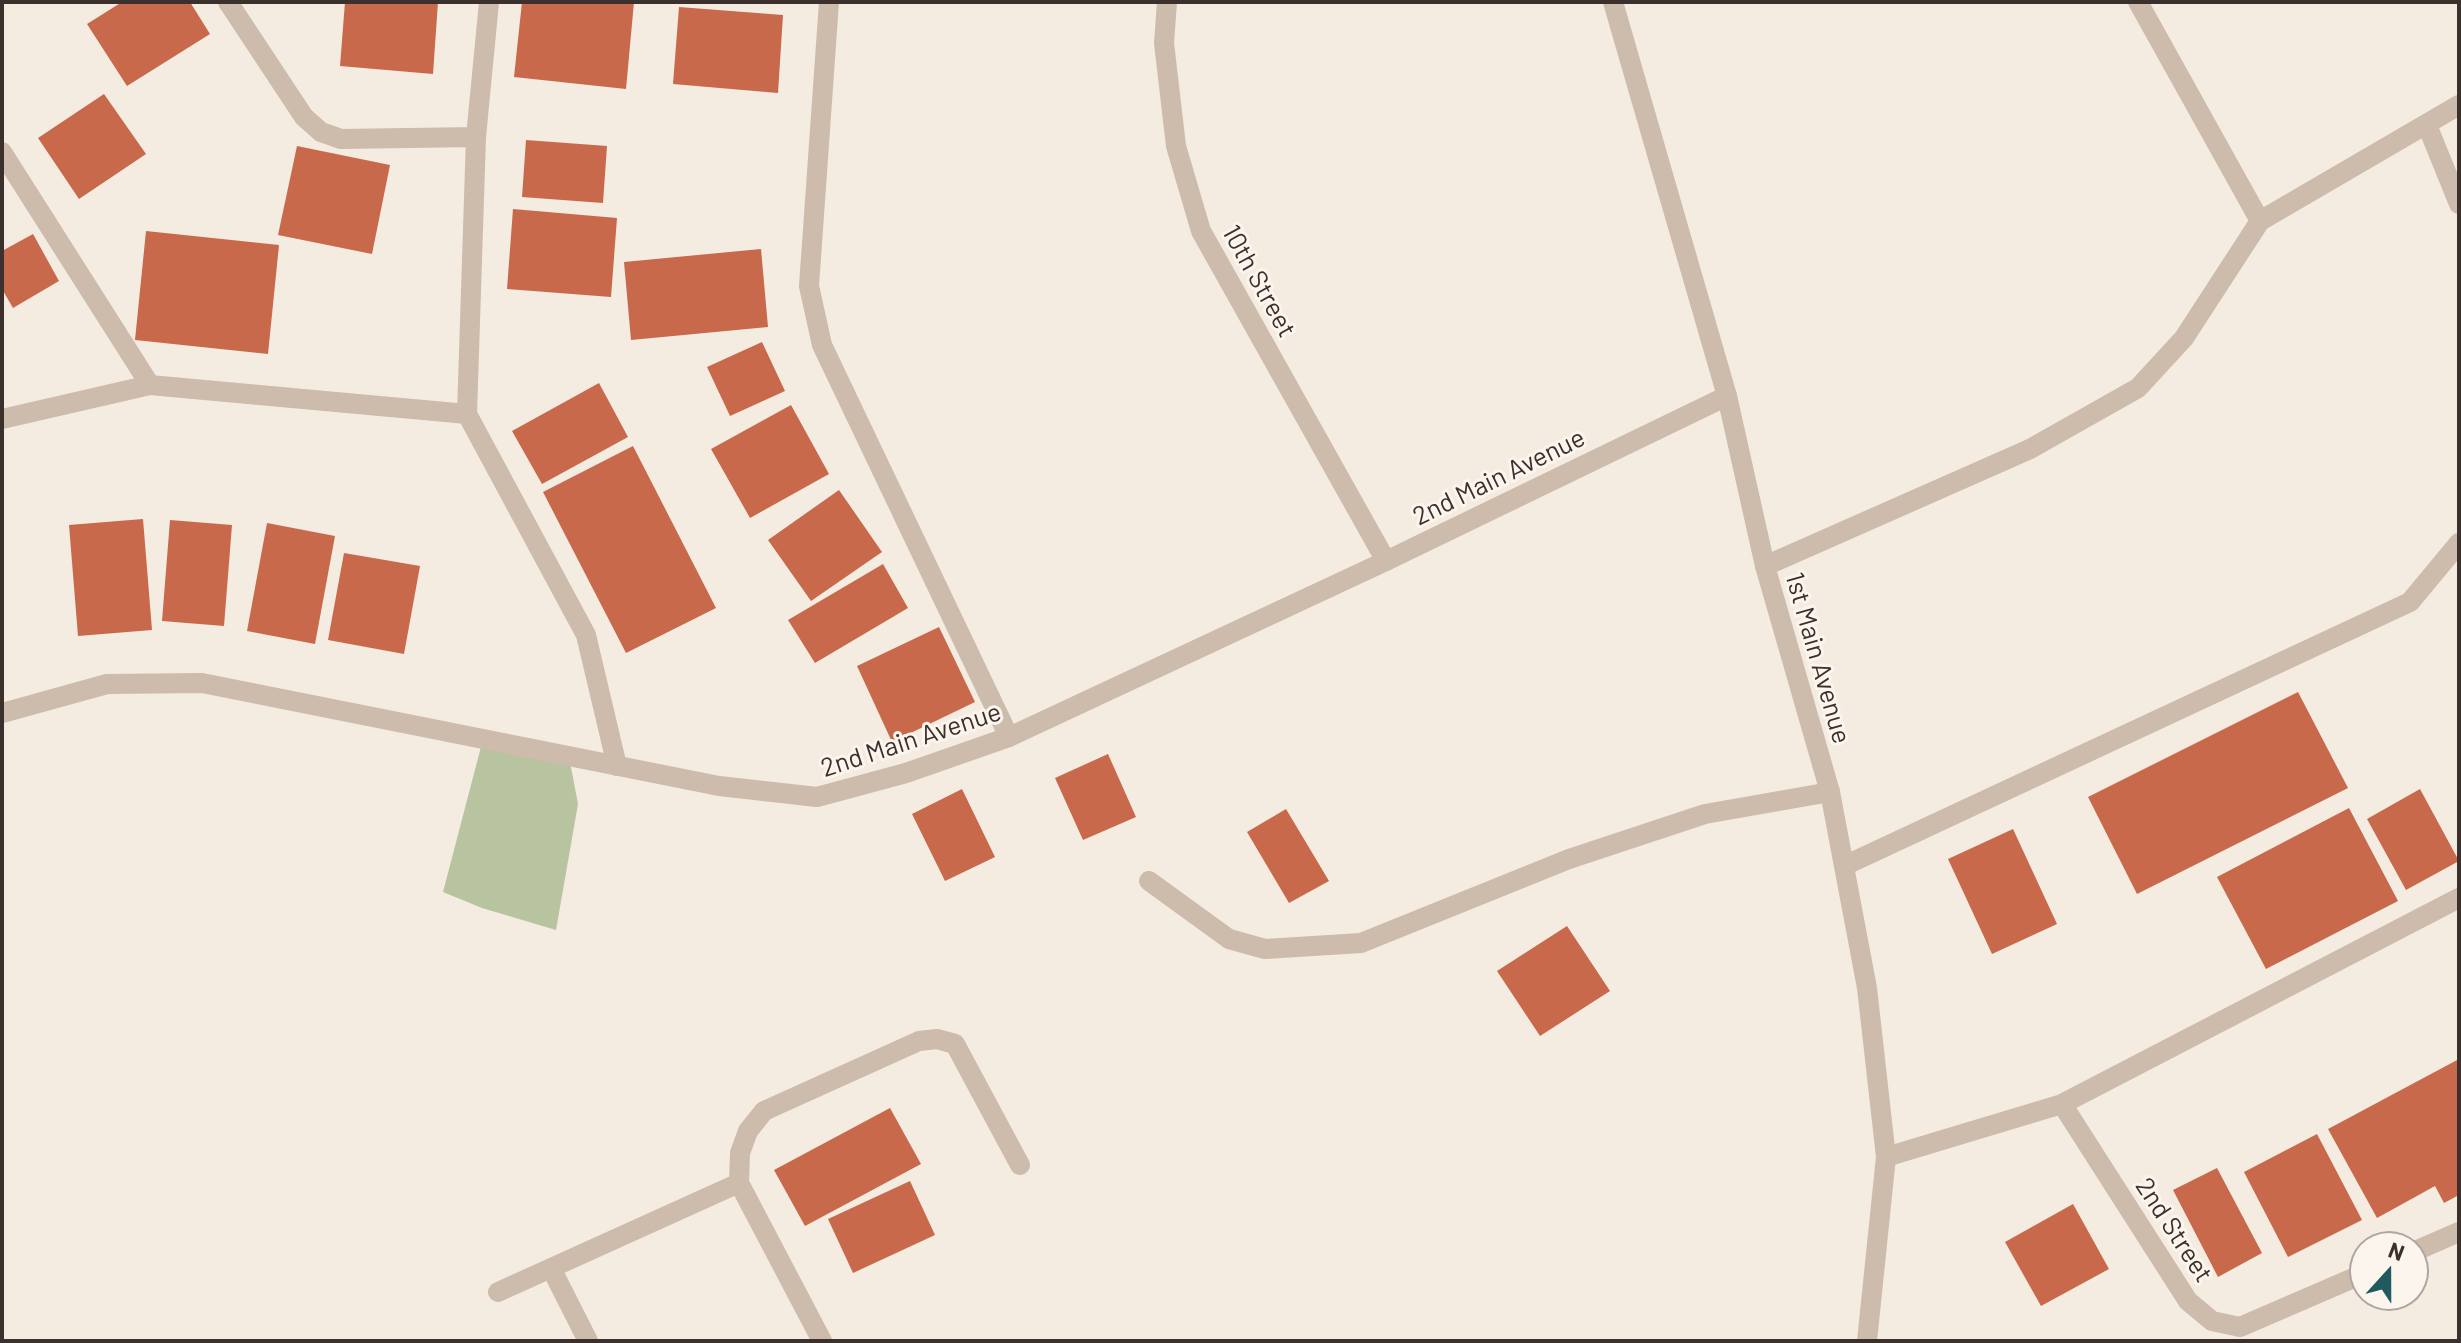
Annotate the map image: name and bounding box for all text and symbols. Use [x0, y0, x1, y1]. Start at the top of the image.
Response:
street label: 10th Street [1215, 219, 1303, 343]
street label: 2nd Main Avenue [1408, 422, 1590, 532]
street label: 1st Main Avenue [1779, 569, 1857, 747]
street label: 2nd Main Avenue [817, 696, 1005, 784]
street label: 2nd Street [2129, 1172, 2219, 1288]
north arrow [2349, 1231, 2429, 1311]
text: N [2385, 1236, 2408, 1265]

